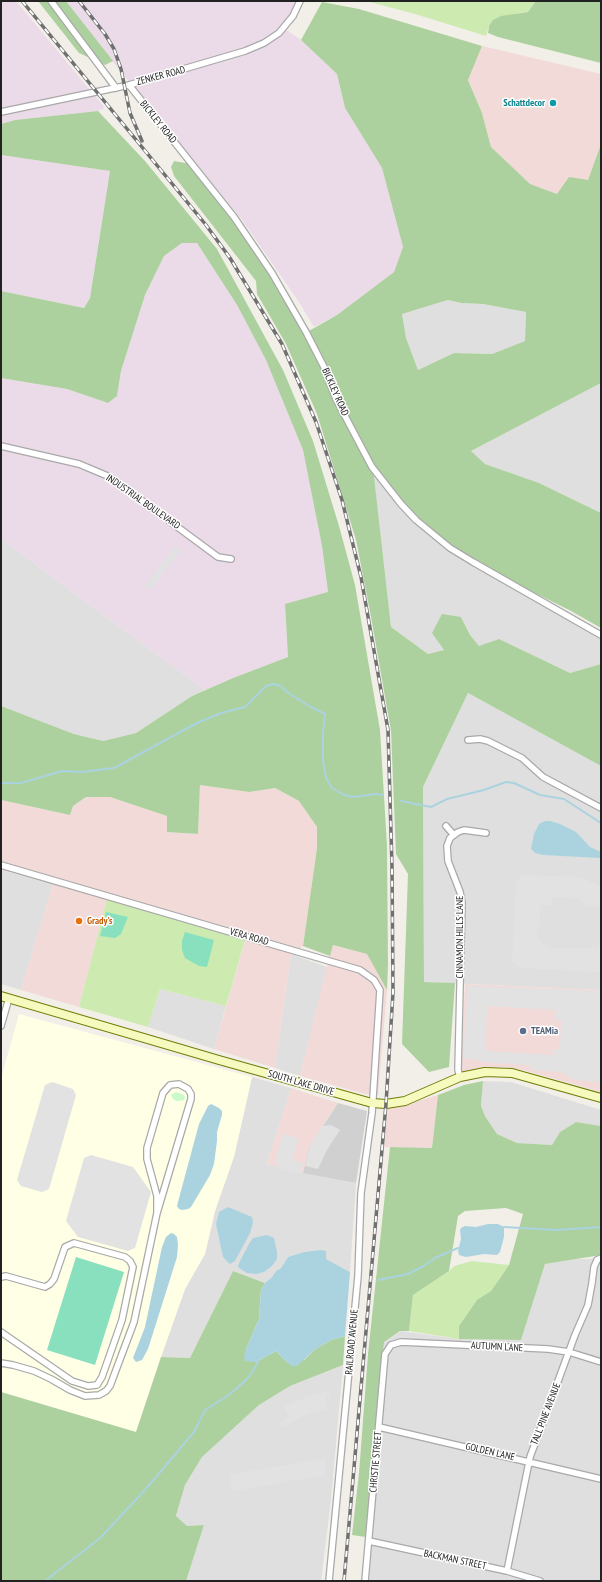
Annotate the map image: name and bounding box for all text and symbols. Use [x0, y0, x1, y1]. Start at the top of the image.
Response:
street label: ZENKER ROAD [135, 64, 187, 88]
place label: Schattdecor [503, 97, 545, 109]
street label: BICKLEY ROAD [137, 98, 179, 146]
marker: Schattdecor [548, 98, 558, 108]
street label: BICKLEY ROAD [319, 366, 351, 418]
street label: INDUSTRIAL BOULEVARD [104, 472, 182, 532]
street label: CINNAMON HILLS LANE [454, 896, 466, 978]
place label: Grady's [87, 915, 113, 927]
marker: Grady's [74, 916, 84, 926]
street label: VERA ROAD [228, 926, 270, 948]
place label: TEAMia [531, 1025, 558, 1037]
marker: TEAMia [518, 1026, 528, 1036]
street label: SOUTH LAKE DRIVE [266, 1068, 336, 1098]
street label: RAILROAD AVENUE [343, 1309, 361, 1375]
street label: AUTUMN LANE [471, 1340, 523, 1354]
street label: TALL PINE AVENUE [529, 1381, 563, 1447]
street label: CHRISTIE STREET [367, 1431, 385, 1493]
street label: GOLDEN LANE [464, 1441, 516, 1463]
street label: BACKMAN STREET [422, 1547, 488, 1573]

